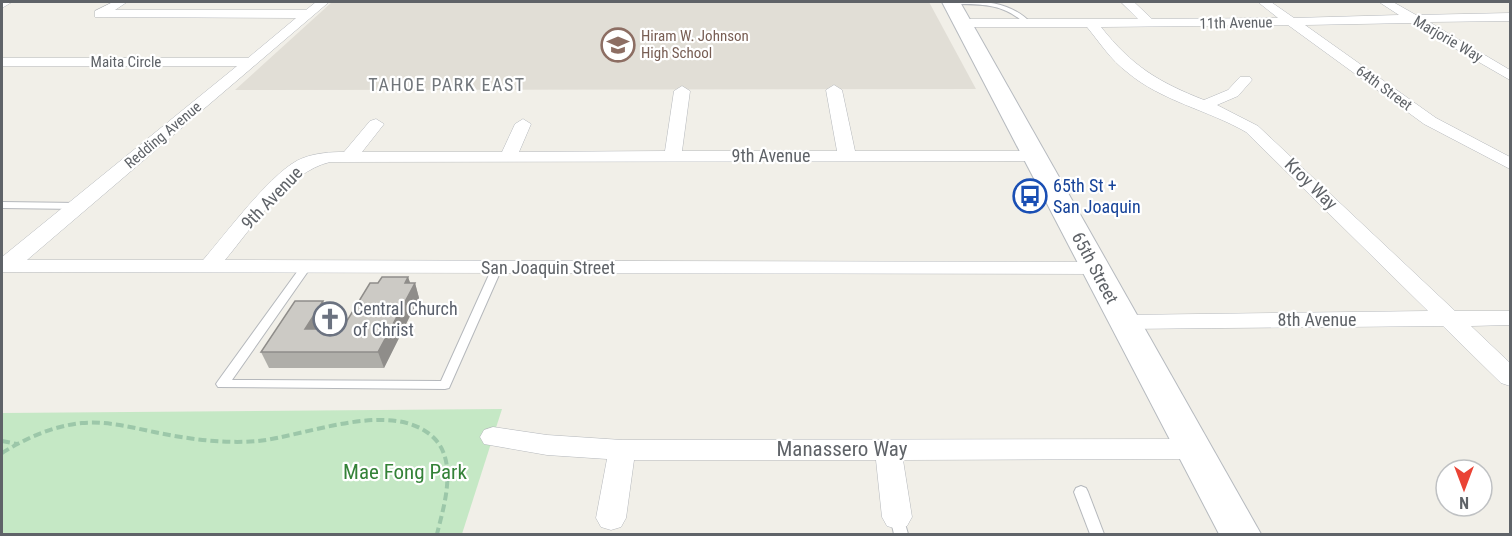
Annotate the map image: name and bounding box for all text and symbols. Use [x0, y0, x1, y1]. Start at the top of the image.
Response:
street label: Marjorie Way [1410, 12, 1486, 66]
street label: 11th Avenue [1199, 13, 1273, 33]
school or university icon: Hiram W. Johnson High School [600, 27, 636, 63]
place label: Hiram W. Johnson High School [641, 27, 749, 62]
street label: Maita Circle [91, 53, 161, 71]
street label: 64th Street [1352, 62, 1416, 114]
district label: TAHOE PARK EAST [368, 74, 526, 95]
street label: Redding Avenue [121, 98, 205, 172]
street label: 9th Avenue [732, 145, 810, 166]
street label: Kroy Way [1281, 153, 1342, 214]
street label: 9th Avenue [237, 162, 307, 233]
place label: 65th St + San Joaquin [1053, 175, 1141, 217]
bus stop icon: 65th St + San Joaquin [1012, 178, 1048, 214]
street label: 65th Street [1068, 228, 1123, 307]
street label: San Joaquin Street [481, 257, 615, 278]
place label: Central Church of Christ [353, 298, 458, 340]
church icon: Central Church of Christ [312, 301, 348, 337]
street label: 8th Avenue [1278, 309, 1356, 330]
street label: Manassero Way [776, 437, 908, 461]
north arrow [1434, 458, 1494, 518]
park label: Mae Fong Park [343, 460, 467, 484]
text: N [1459, 493, 1469, 512]

